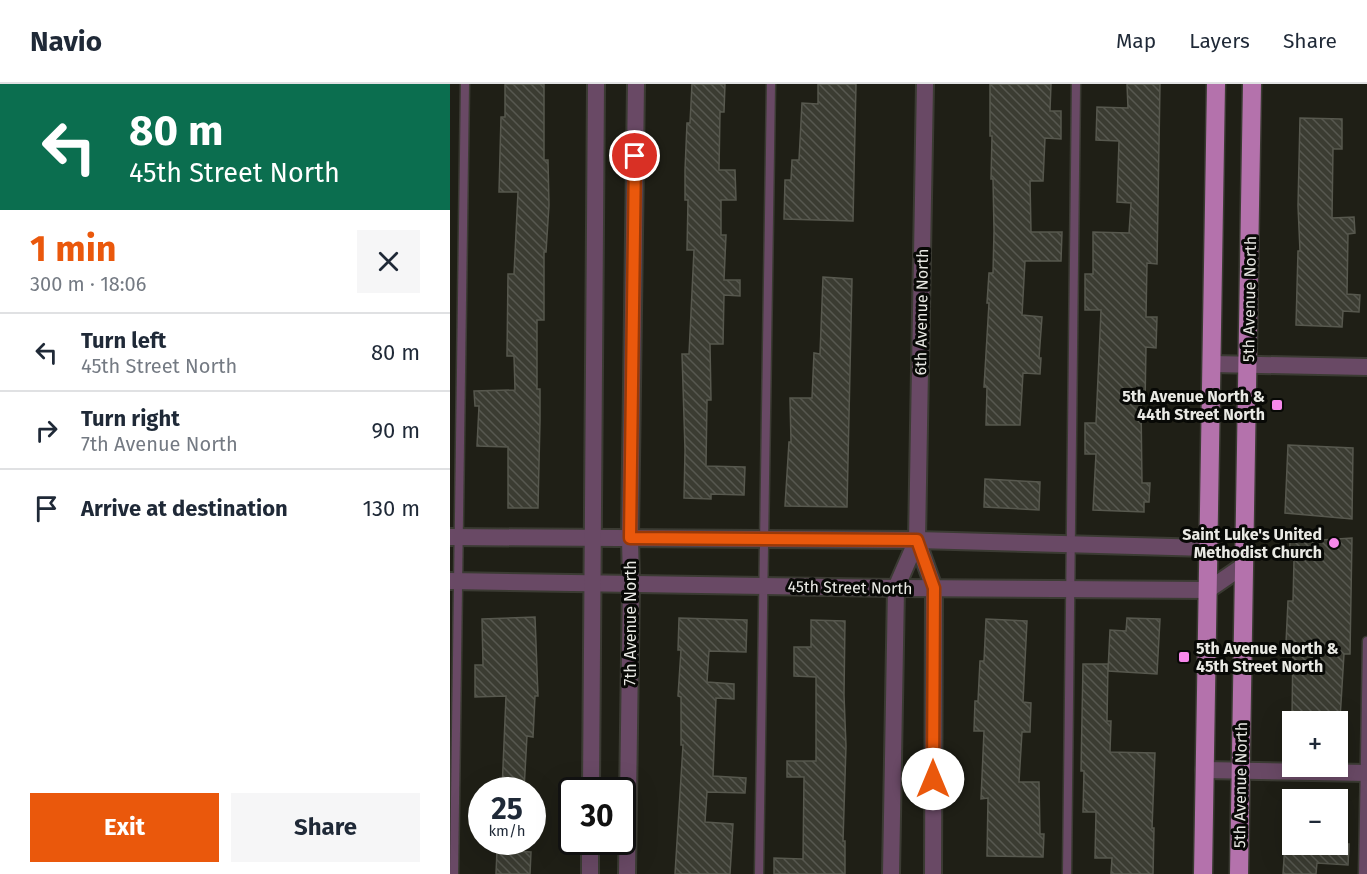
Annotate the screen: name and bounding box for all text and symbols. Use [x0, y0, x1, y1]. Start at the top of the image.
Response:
text: Navio [30, 25, 102, 58]
text: Map [1116, 28, 1156, 54]
text: Layers [1189, 28, 1250, 54]
text: Share [1283, 28, 1337, 54]
text: 80 m [129, 106, 223, 156]
icon: left [30, 108, 108, 186]
pin [609, 130, 660, 181]
icon: arrive [618, 139, 651, 172]
text: 45th Street North [129, 157, 340, 189]
text: 1 min [30, 227, 117, 271]
button: close [357, 230, 420, 293]
street label: 5th Avenue North [1239, 236, 1260, 362]
street label: 6th Avenue North [911, 248, 932, 376]
text: 300 m · 18:06 [30, 272, 146, 296]
text: Turn left [81, 327, 166, 354]
icon: left [30, 336, 63, 369]
text: 80 m [371, 339, 420, 366]
text: 45th Street North [81, 354, 237, 378]
place label: 5th Avenue North & 44th Street North [1122, 387, 1265, 424]
marker: 5th Avenue North & 44th Street North [1270, 398, 1284, 412]
text: Turn right [81, 405, 180, 432]
icon: right [30, 414, 63, 447]
text: 90 m [371, 417, 420, 444]
text: 7th Avenue North [81, 432, 238, 456]
icon: arrive [30, 492, 63, 525]
text: Arrive at destination [81, 495, 288, 522]
text: 130 m [363, 495, 420, 522]
place label: Saint Luke's United Methodist Church [1182, 525, 1322, 562]
marker: Saint Luke's United Methodist Church [1327, 536, 1341, 550]
street label: 7th Avenue North [621, 560, 640, 686]
street label: 45th Street North [787, 577, 913, 598]
place label: 5th Avenue North & 45th Street North [1196, 639, 1339, 676]
marker: 5th Avenue North & 45th Street North [1177, 650, 1191, 664]
map controls [1282, 711, 1348, 855]
button: + [1282, 711, 1348, 777]
street label: 5th Avenue North [1230, 722, 1251, 848]
position arrow [901, 747, 965, 811]
speed limit sign: 30 [558, 777, 636, 855]
button: − [1282, 789, 1348, 855]
text: 25 [491, 791, 523, 827]
button: Exit [30, 793, 219, 862]
button: Share [231, 793, 420, 862]
text: km/h [488, 822, 526, 840]

